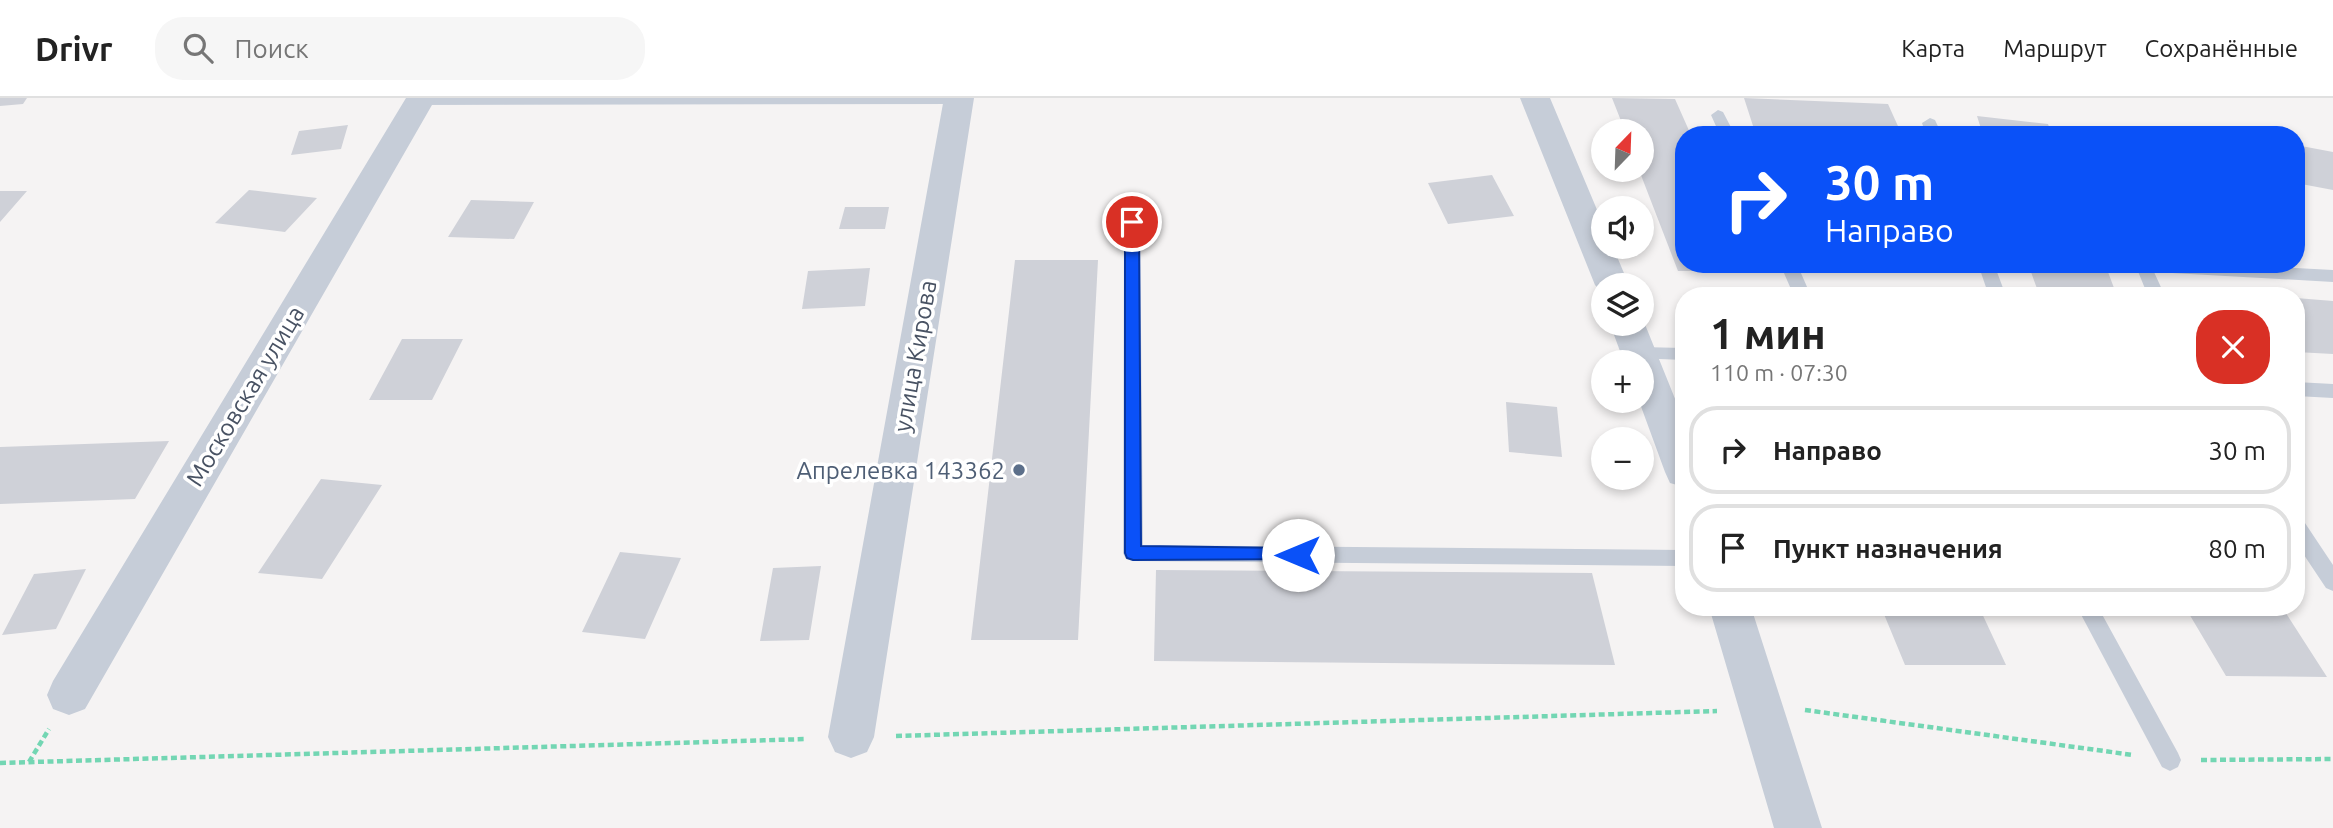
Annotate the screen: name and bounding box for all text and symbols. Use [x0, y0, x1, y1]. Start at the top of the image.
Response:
search box [155, 17, 645, 80]
icon: search [179, 29, 217, 67]
text: Drivr [35, 30, 113, 67]
text: Поиск [235, 34, 309, 63]
text: Карта [1901, 35, 1965, 62]
text: Маршрут [2003, 35, 2107, 62]
text: Сохранённые [2145, 35, 2298, 62]
north arrow [1591, 119, 1654, 182]
map controls [1591, 119, 1654, 490]
icon: right [1710, 154, 1801, 245]
text: 30 m [1825, 154, 1934, 209]
pin [1102, 192, 1162, 252]
button: sound [1591, 196, 1654, 259]
icon: arrive [1113, 203, 1151, 241]
text: Направо [1825, 212, 1954, 248]
button: layers [1591, 273, 1654, 336]
street label: улица Кирова [888, 278, 942, 434]
street label: Московская улица [181, 301, 309, 491]
text: 1 мин [1710, 310, 1826, 357]
button: close [2196, 310, 2270, 384]
button: + [1591, 350, 1654, 413]
text: 110 m · 07:30 [1710, 360, 1848, 385]
button: − [1591, 427, 1654, 490]
icon: right [1714, 431, 1752, 469]
text: Направо [1773, 436, 1882, 465]
text: 30 m [2208, 436, 2266, 465]
place label: Апрелевка 143362 [796, 457, 1005, 484]
marker: Апрелевка 143362 [1011, 462, 1027, 478]
position arrow [1261, 518, 1335, 592]
icon: arrive [1714, 529, 1752, 567]
text: Пункт назначения [1773, 534, 2003, 563]
text: 80 m [2208, 534, 2266, 563]

